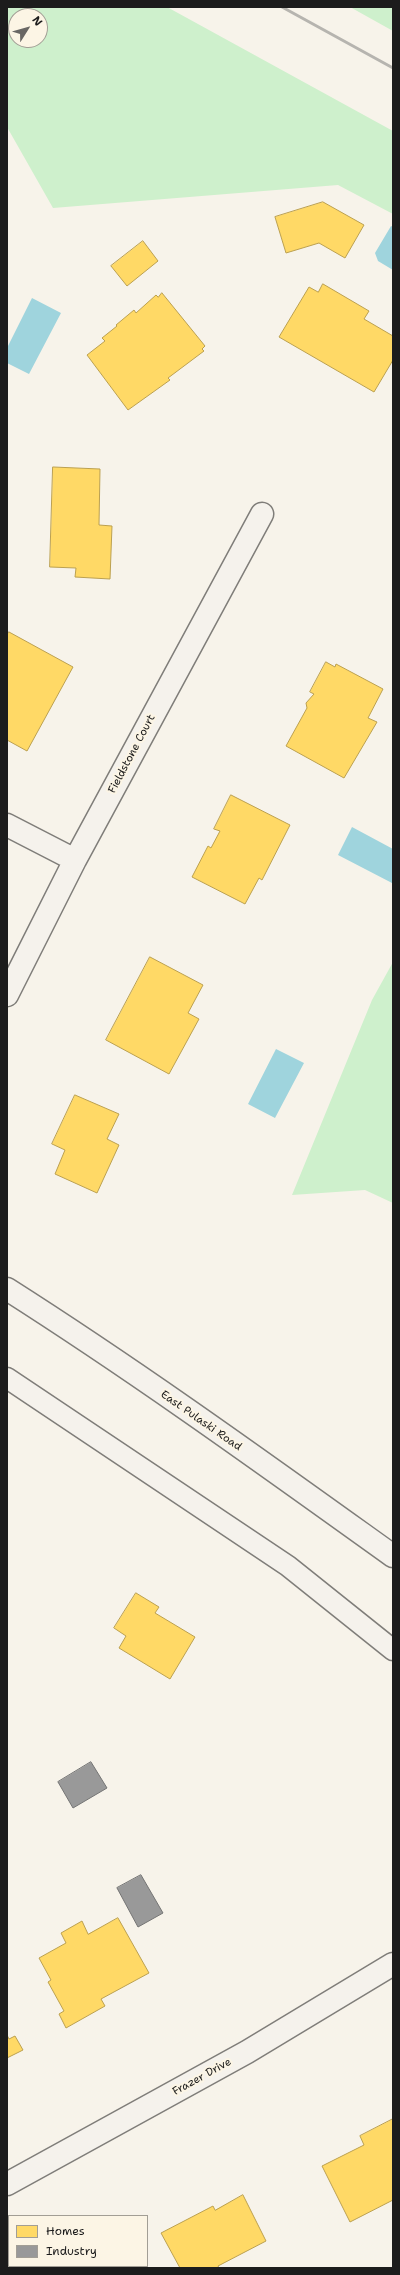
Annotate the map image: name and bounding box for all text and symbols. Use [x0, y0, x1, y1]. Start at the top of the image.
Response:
north arrow [8, 8, 48, 48]
text: N [29, 13, 46, 29]
street label: Fieldstone Court [106, 712, 158, 796]
street label: East Pulaski Road [158, 1388, 244, 1454]
street label: Frazer Drive [170, 2055, 234, 2099]
legend [8, 2215, 148, 2267]
text: Homes [46, 2223, 85, 2239]
text: Industry [46, 2243, 97, 2259]

